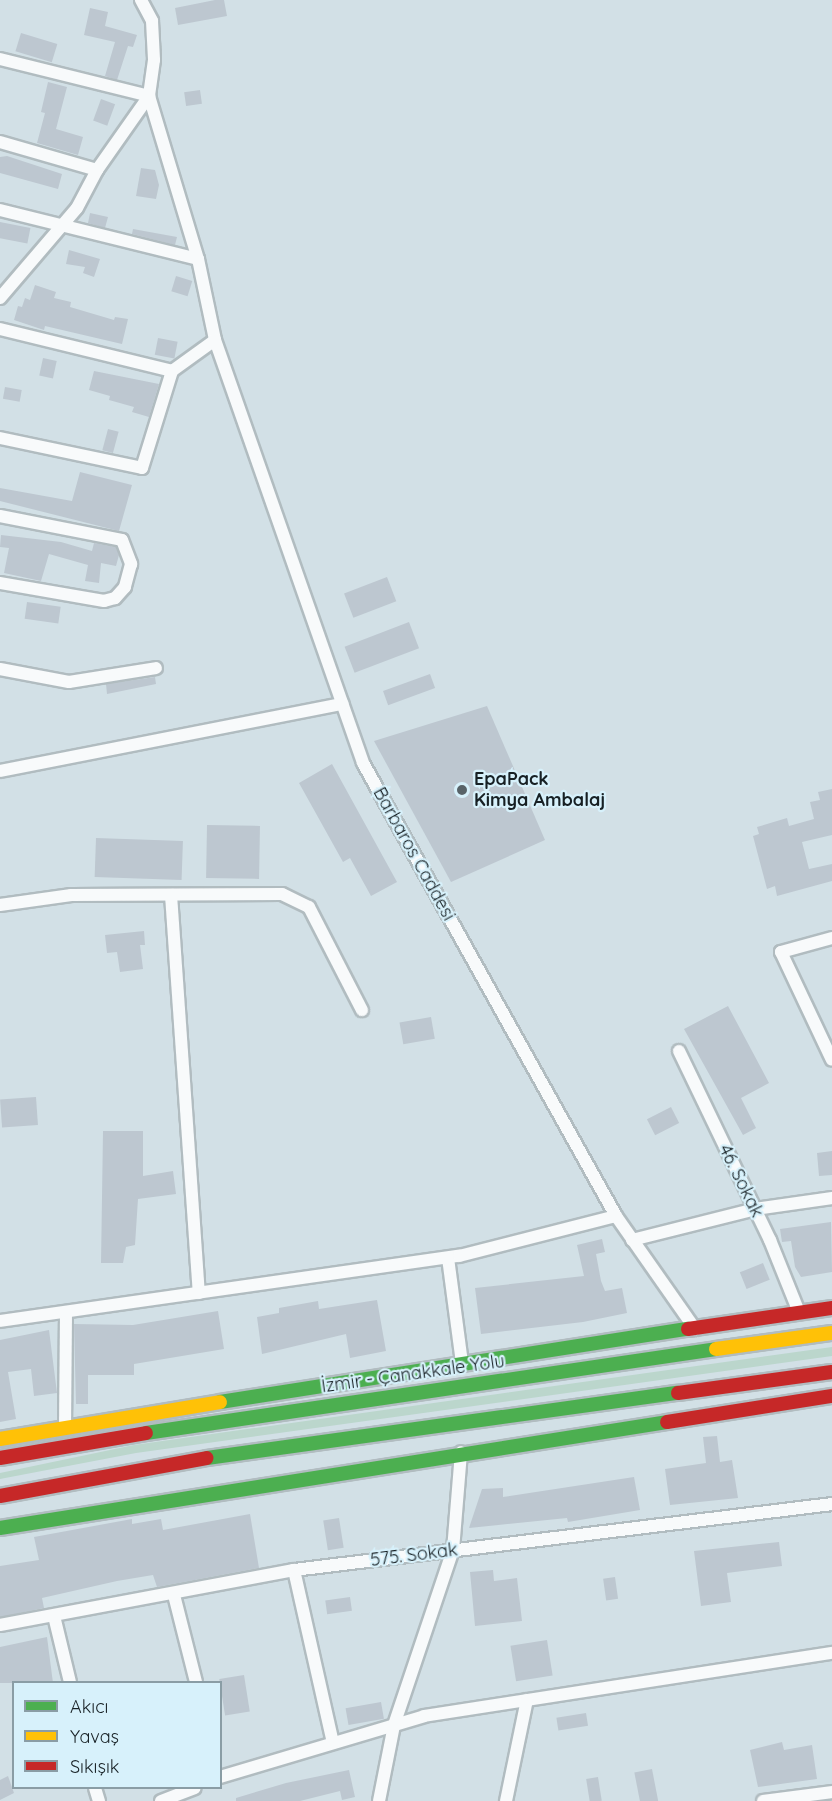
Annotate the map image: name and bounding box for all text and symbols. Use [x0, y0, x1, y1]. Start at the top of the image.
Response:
place label: EpaPack Kimya Ambalaj [474, 769, 605, 812]
marker: EpaPack Kimya Ambalaj [455, 783, 469, 797]
street label: Barbaros Caddesi [368, 784, 460, 924]
street label: 46. Sokak [714, 1141, 768, 1221]
street label: İzmir - Çanakkale Yolu [320, 1350, 506, 1398]
street label: 575. Sokak [369, 1539, 459, 1571]
legend [12, 1681, 222, 1789]
text: Akıcı [70, 1695, 108, 1718]
text: Yavaş [70, 1725, 119, 1748]
text: Sıkışık [70, 1755, 119, 1778]

